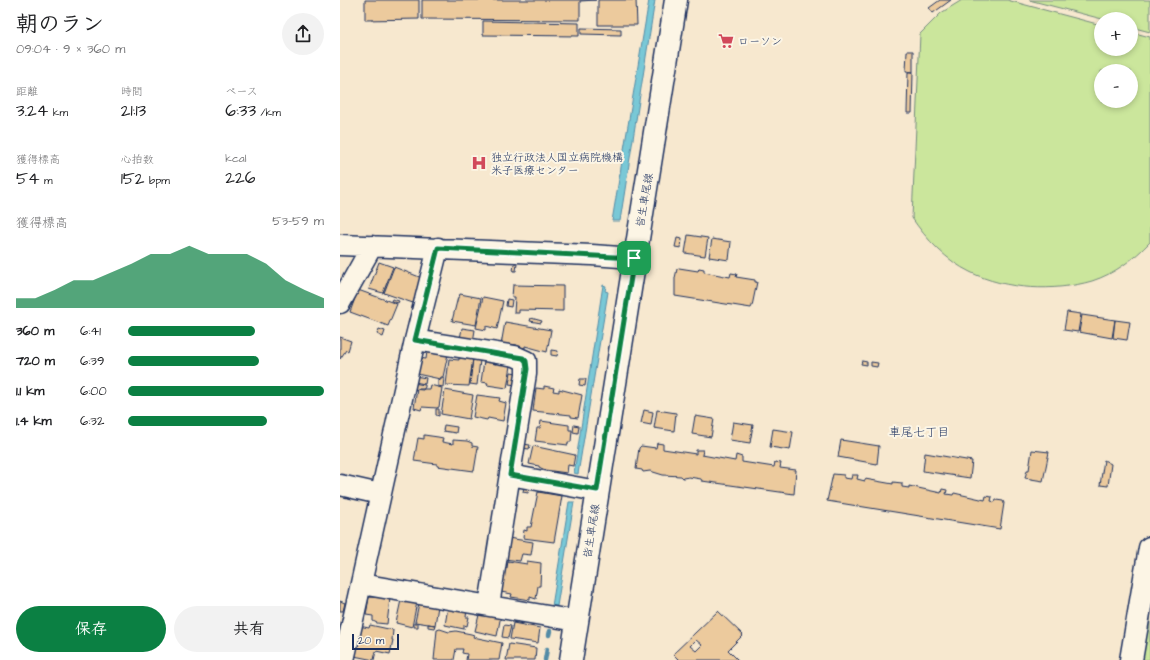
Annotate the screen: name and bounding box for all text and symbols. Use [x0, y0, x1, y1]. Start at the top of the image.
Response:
text: 朝のラン [16, 9, 104, 40]
map controls [1094, 12, 1138, 108]
button: + [1094, 12, 1138, 56]
button: share [282, 13, 324, 55]
supermarket icon: ローソン [717, 32, 735, 50]
place label: ローソン [738, 34, 782, 49]
text: 09:04 · 9 × 360 m [16, 40, 125, 58]
button: − [1094, 64, 1138, 108]
text: 距離 [16, 84, 38, 99]
text: 時間 [121, 84, 143, 99]
text: ペース [225, 84, 258, 99]
text: 3.24 [16, 99, 48, 123]
text: 21:13 [121, 99, 146, 123]
text: 6:33 [225, 99, 256, 123]
text: km [48, 105, 68, 120]
text: /km [256, 105, 281, 120]
place label: 独立行政法人国立病院機構 米子医療センター [491, 150, 623, 178]
text: kcal [225, 151, 246, 166]
text: 獲得標高 [16, 152, 60, 167]
text: 心拍数 [121, 152, 154, 167]
hospital icon: 独立行政法人国立病院機構 米子医療センター [470, 154, 488, 172]
text: 226 [225, 166, 255, 190]
text: 54 [16, 167, 40, 191]
text: 152 [121, 167, 145, 191]
street label: 皆生車尾線 [632, 172, 657, 228]
text: m [40, 173, 53, 188]
text: bpm [145, 173, 170, 188]
text: 53–59 m [272, 212, 324, 230]
text: 獲得標高 [16, 214, 68, 232]
pin [617, 241, 651, 275]
icon: arrive [623, 247, 645, 269]
text: 360 m [16, 322, 54, 340]
text: 6:41 [80, 322, 101, 340]
text: 720 m [16, 352, 55, 370]
text: 6:39 [80, 352, 104, 370]
text: 1.1 km [16, 382, 44, 400]
text: 6:00 [80, 382, 107, 400]
text: 1.4 km [16, 412, 52, 430]
text: 6:32 [80, 412, 104, 430]
district label: 車尾七丁目 [889, 424, 949, 441]
street label: 皆生車尾線 [580, 503, 603, 559]
button: 保存 [16, 606, 166, 652]
button: 共有 [174, 606, 324, 652]
scale bar [352, 632, 399, 651]
text: 20 m [358, 633, 384, 648]

